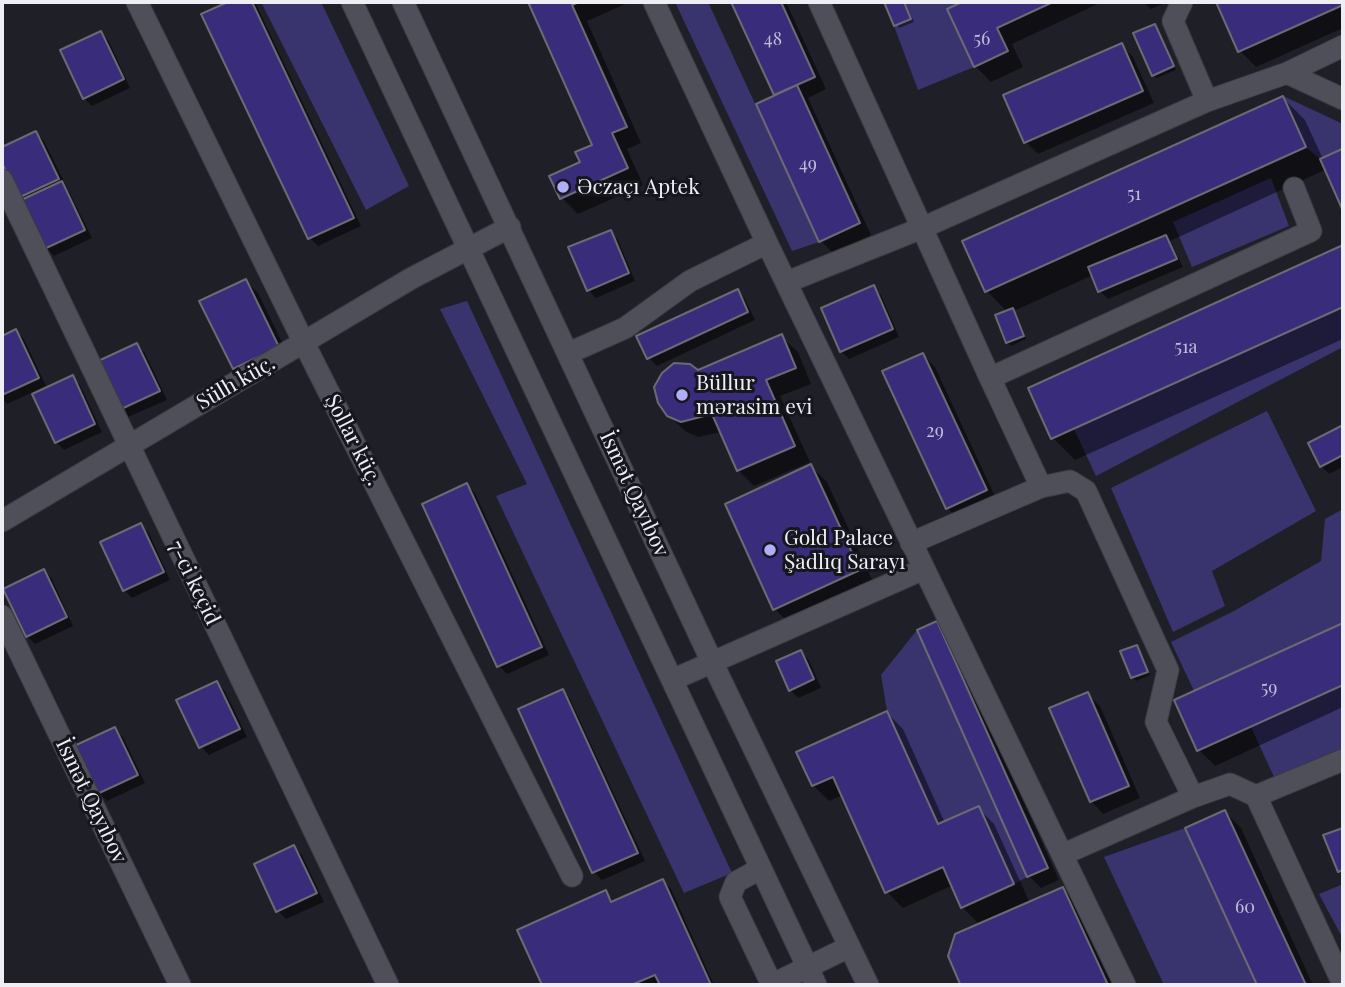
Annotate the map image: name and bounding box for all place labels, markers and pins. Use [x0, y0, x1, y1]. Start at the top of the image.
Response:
place label: Əczaçı Aptek [577, 174, 700, 200]
marker: Əczaçı Aptek [555, 179, 571, 195]
place label: Büllur mərasim evi [696, 370, 812, 420]
marker: Büllur mərasim evi [674, 387, 690, 403]
place label: Gold Palace Şadlıq Sarayı [784, 525, 905, 575]
marker: Gold Palace Şadlıq Sarayı [762, 542, 778, 558]

